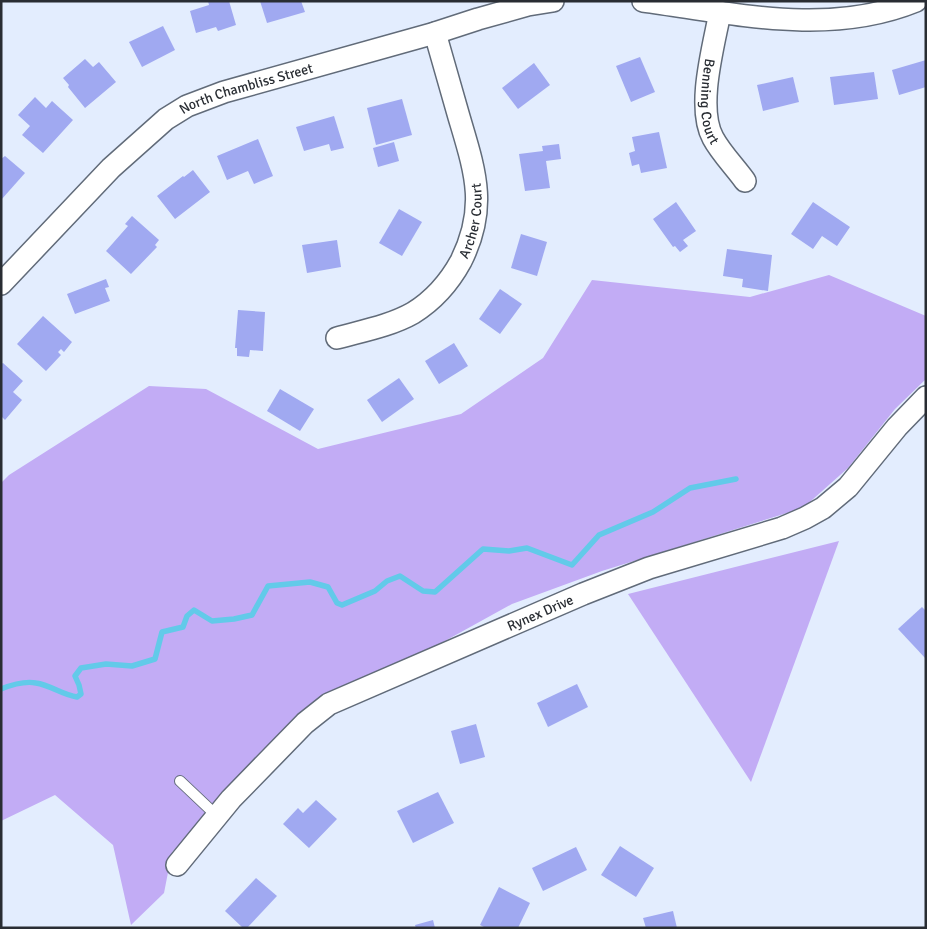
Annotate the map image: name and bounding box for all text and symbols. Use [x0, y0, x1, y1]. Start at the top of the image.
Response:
street label: Benning Court [697, 57, 723, 147]
street label: North Chambliss Street [176, 59, 315, 117]
street label: Archer Court [455, 182, 485, 261]
street label: Rynex Drive [504, 591, 576, 634]

